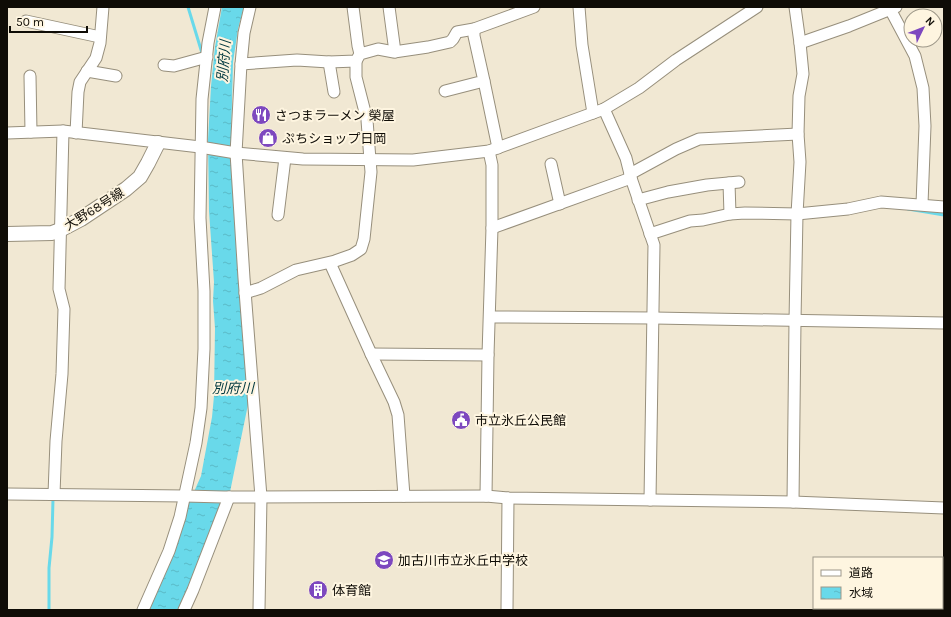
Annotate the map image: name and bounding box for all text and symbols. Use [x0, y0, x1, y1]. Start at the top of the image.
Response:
scale bar [10, 8, 87, 34]
north arrow [903, 8, 943, 48]
text: N [923, 14, 937, 29]
text: 50 m [16, 15, 44, 29]
water label: 別府川 [214, 37, 234, 83]
restaurant icon: さつまラーメン 榮屋 [250, 104, 272, 126]
place label: さつまラーメン 榮屋 [275, 108, 395, 123]
shop icon: ぷちショップ日岡 [257, 127, 279, 149]
place label: ぷちショップ日岡 [282, 131, 386, 146]
street label: 大野68号線 [61, 185, 127, 233]
water label: 別府川 [212, 380, 256, 397]
public building icon: 市立氷丘公民館 [450, 409, 472, 431]
place label: 市立氷丘公民館 [475, 413, 566, 428]
school or university icon: 加古川市立氷丘中学校 [373, 549, 395, 571]
place label: 加古川市立氷丘中学校 [398, 553, 528, 568]
legend [813, 557, 943, 609]
text: 道路 [849, 566, 873, 580]
building icon: 体育館 [307, 579, 329, 601]
place label: 体育館 [332, 583, 371, 598]
text: 水域 [849, 586, 873, 600]

